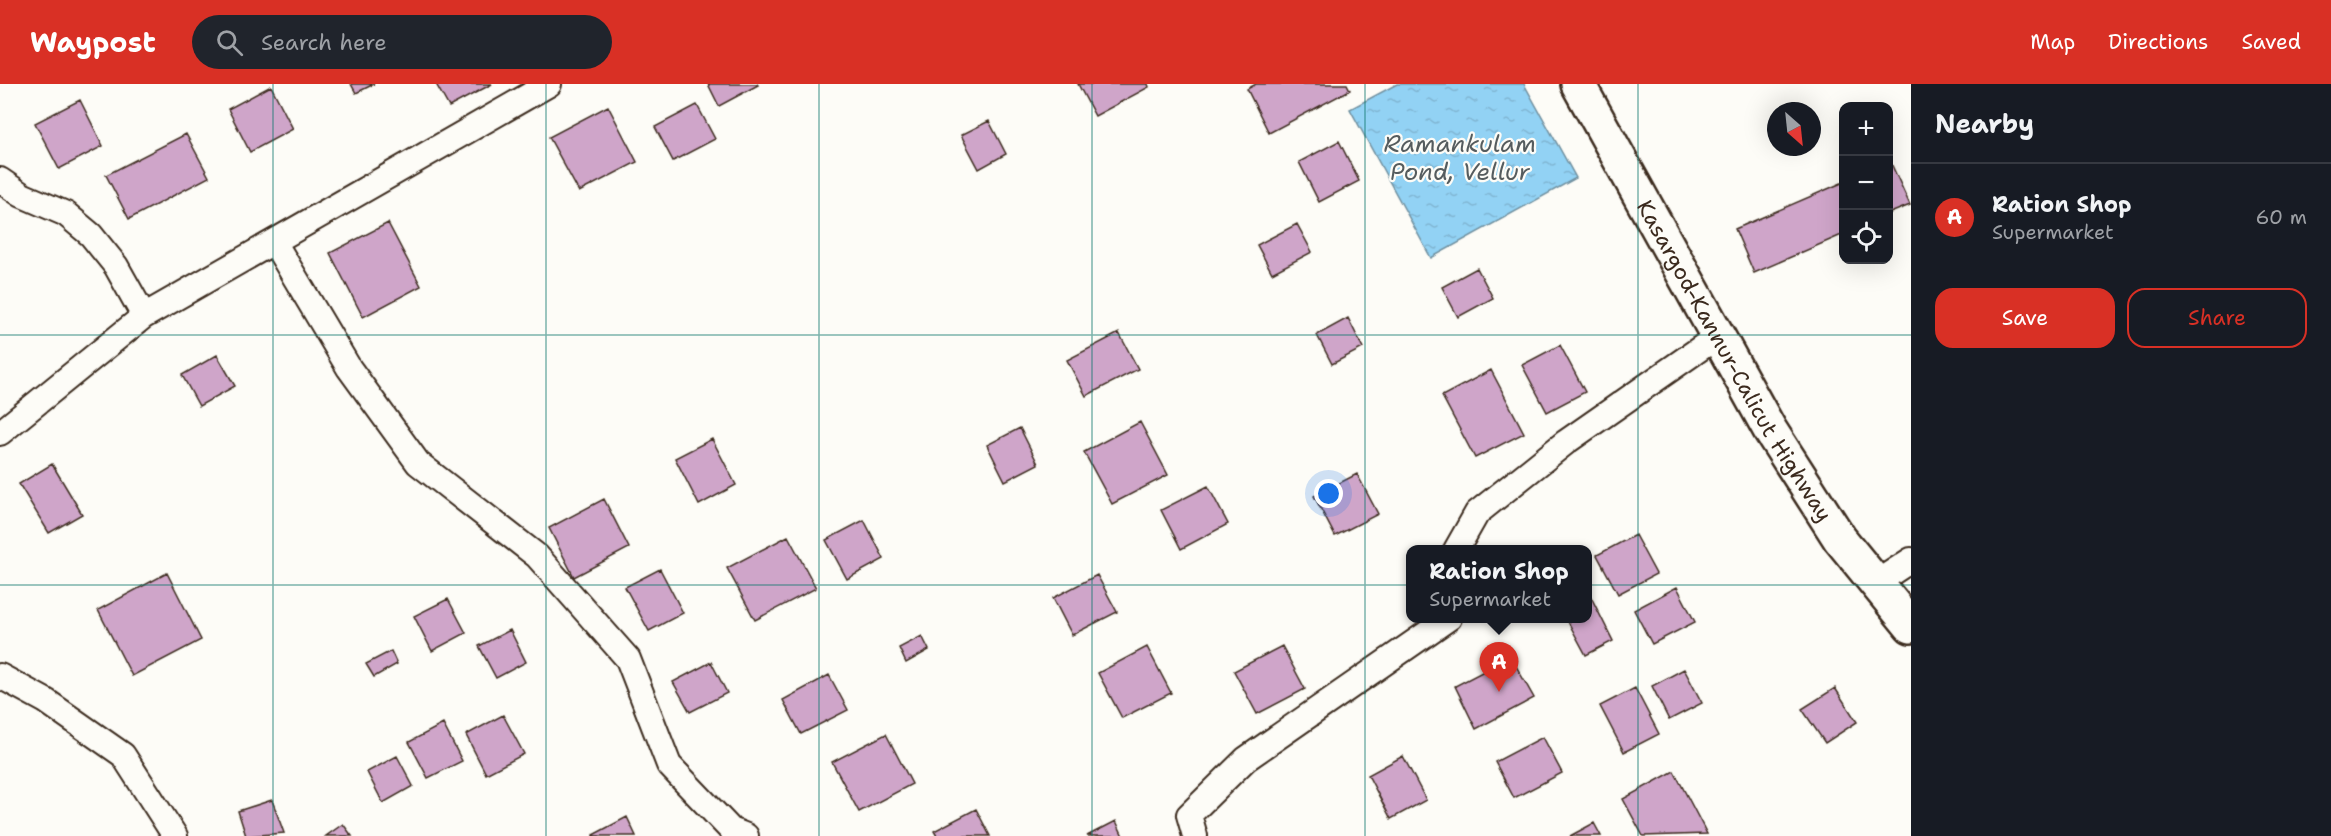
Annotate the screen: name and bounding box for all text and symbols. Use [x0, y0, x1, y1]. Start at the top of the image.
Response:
search box [192, 15, 612, 69]
text: Waypost [30, 23, 156, 61]
icon: search [213, 26, 246, 59]
text: Search here [261, 28, 387, 57]
text: Map [2030, 28, 2075, 56]
text: Directions [2108, 28, 2208, 56]
text: Saved [2241, 28, 2301, 56]
north arrow [1767, 102, 1821, 156]
map controls [1839, 102, 1893, 264]
button: + [1839, 102, 1893, 156]
text: Nearby [1935, 106, 2034, 141]
water label: Ramankulam Pond, Vellur [1384, 128, 1536, 188]
button: − [1839, 156, 1893, 210]
text: Ration Shop [1992, 190, 2131, 219]
street label: Kasargod-Kannur-Calicut Highway [1631, 195, 1839, 527]
text: A [1947, 204, 1962, 230]
text: 60 m [2255, 204, 2307, 230]
button: locate [1839, 210, 1893, 264]
text: Supermarket [1992, 219, 2114, 245]
button: Save [1935, 288, 2115, 348]
button: Share [2127, 288, 2307, 348]
your location [1314, 479, 1343, 508]
popup [1406, 545, 1592, 623]
text: Ration Shop [1429, 557, 1569, 586]
text: Supermarket [1429, 586, 1551, 612]
pin: A [1480, 642, 1518, 692]

